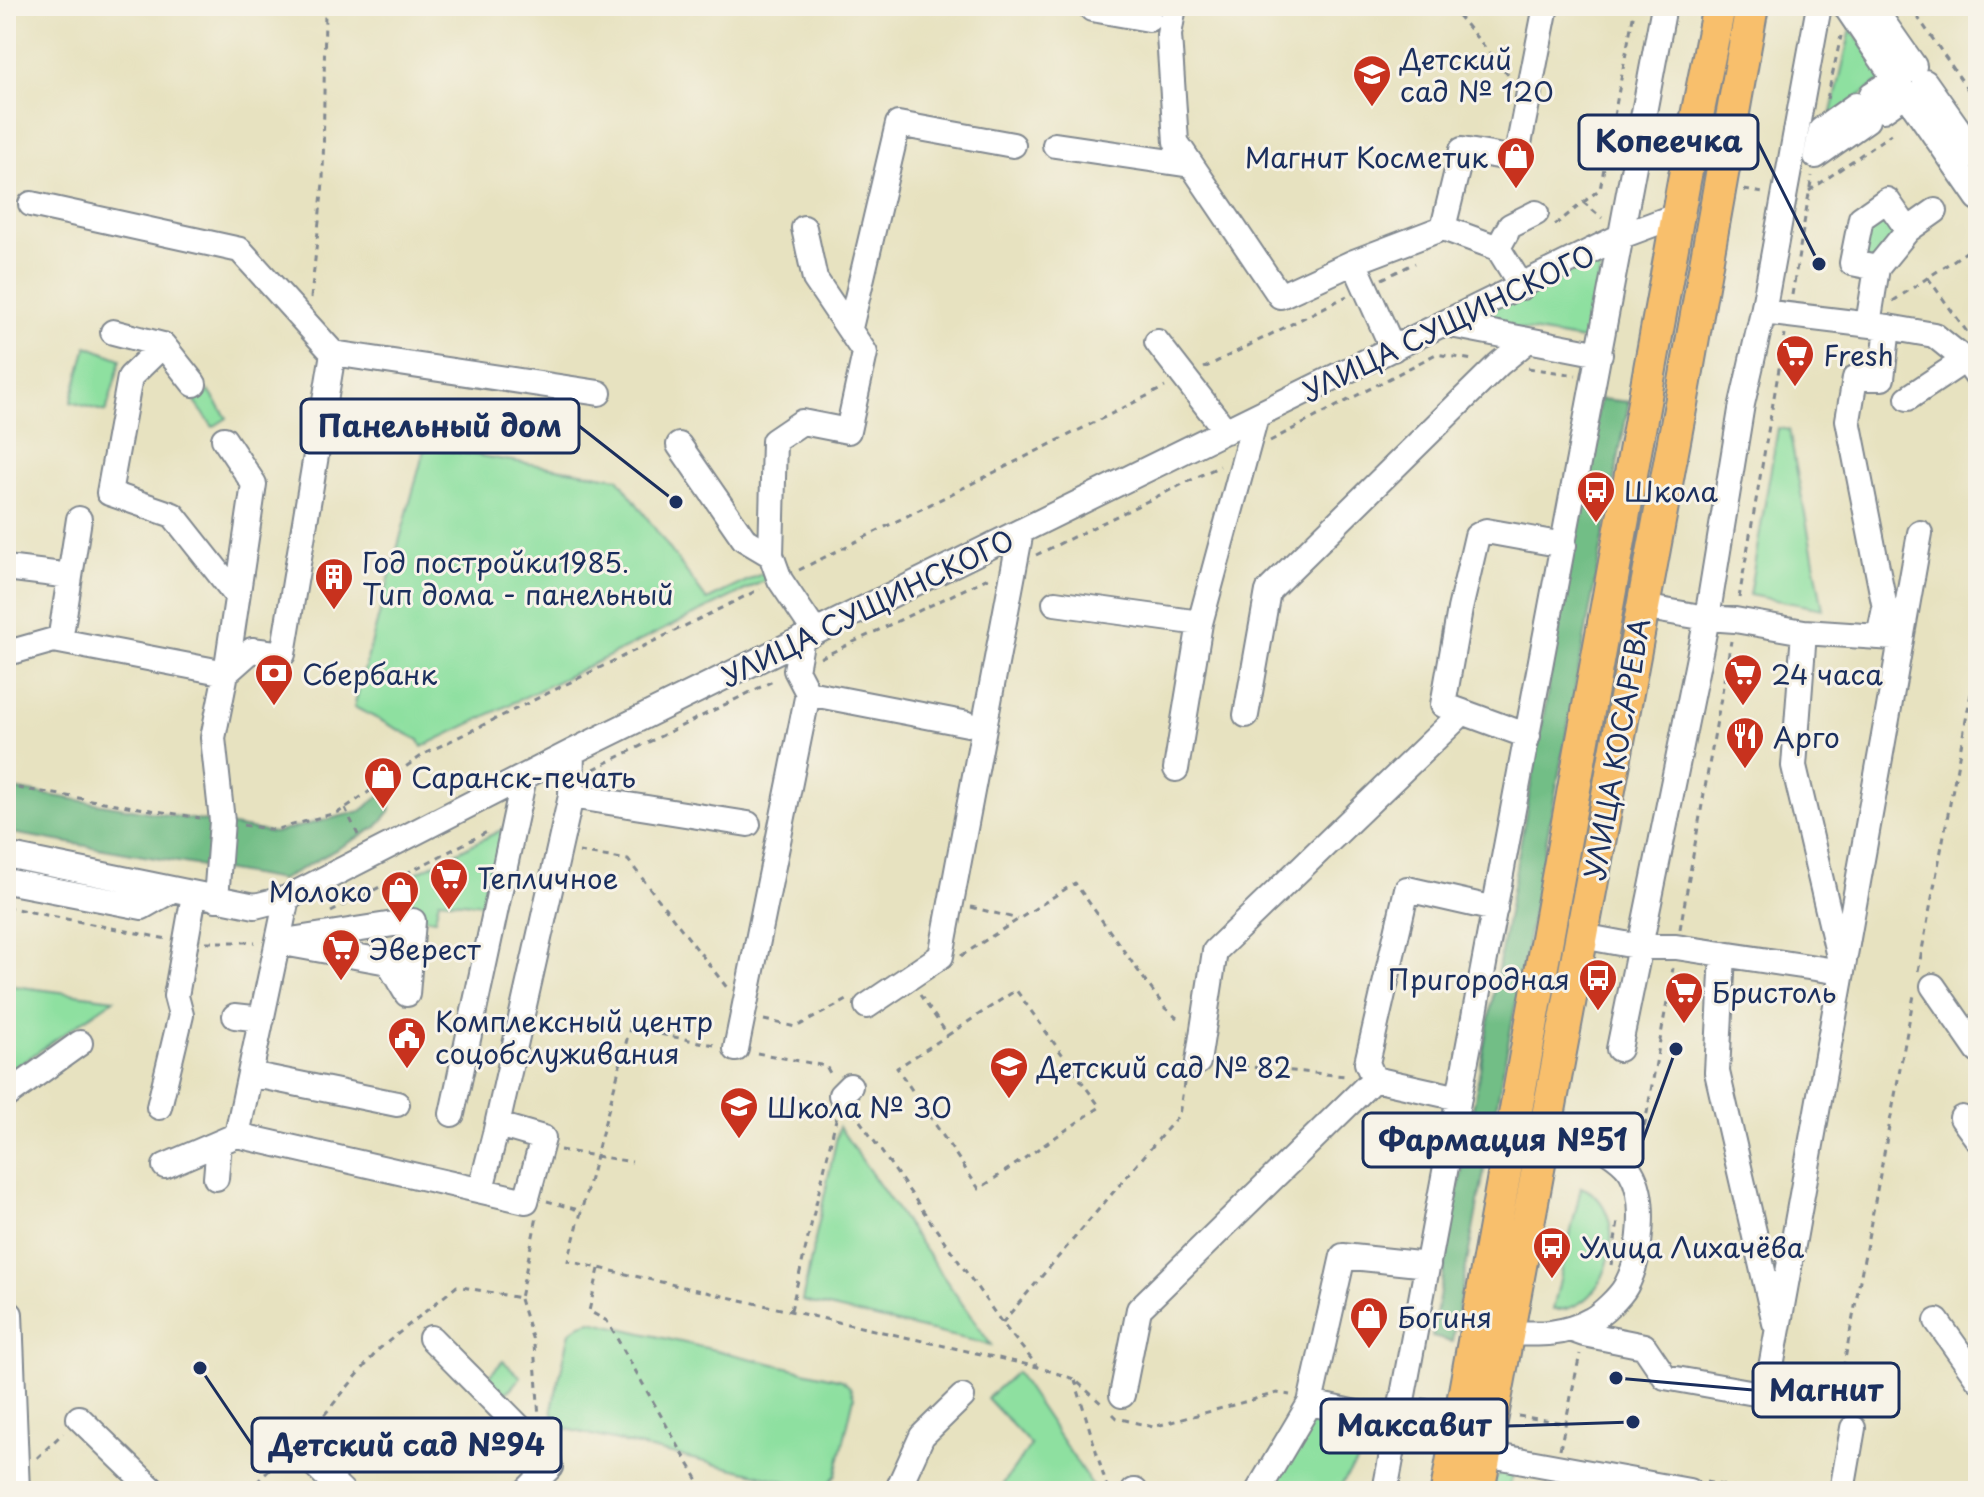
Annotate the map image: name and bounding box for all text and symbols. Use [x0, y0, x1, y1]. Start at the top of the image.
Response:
place label: Детский сад № 120 [1399, 37, 1554, 112]
school or university icon: Детский сад № 120 [1351, 53, 1393, 108]
callout: Копеечка [1579, 115, 1758, 169]
text: Копеечка [1595, 117, 1743, 162]
place label: Магнит Косметик [1245, 135, 1488, 178]
shop icon: Магнит Косметик [1495, 135, 1537, 190]
street label: УЛИЦА СУЩИНСКОГО [1294, 232, 1602, 412]
supermarket icon: Fresh [1774, 333, 1816, 388]
place label: Fresh [1823, 333, 1894, 376]
callout: Панельный дом [301, 399, 579, 453]
text: Панельный дом [318, 402, 562, 447]
bus stop icon: Школа [1575, 469, 1617, 524]
place label: Школа [1624, 469, 1719, 512]
street label: УЛИЦА СУЩИНСКОГО [713, 517, 1021, 697]
place label: Год постройки1985. Тип дома - панельный [362, 540, 674, 615]
building icon: Год постройки1985. Тип дома - панельный [313, 556, 355, 611]
street label: УЛИЦА КОСАРЕВА [1572, 615, 1660, 883]
bank icon: Сбербанк [253, 652, 295, 707]
place label: Сбербанк [302, 652, 437, 695]
supermarket icon: 24 часа [1722, 652, 1764, 707]
place label: 24 часа [1771, 652, 1883, 695]
restaurant icon: Арго [1724, 715, 1766, 770]
place label: Арго [1773, 715, 1840, 758]
shop icon: Саранск-печать [362, 755, 404, 810]
place label: Саранск-печать [411, 755, 636, 798]
supermarket icon: Тепличное [428, 856, 470, 911]
place label: Тепличное [477, 856, 618, 899]
place label: Молоко [268, 869, 372, 912]
shop icon: Молоко [379, 869, 421, 924]
supermarket icon: Эверест [320, 927, 362, 982]
place label: Эверест [369, 927, 481, 970]
place label: Пригородная [1388, 957, 1570, 1000]
bus stop icon: Пригородная [1577, 957, 1619, 1012]
supermarket icon: Бристоль [1663, 970, 1705, 1025]
place label: Бристоль [1712, 970, 1836, 1013]
place label: Комплексный центр соцобслуживания [435, 999, 713, 1074]
public building icon: Комплексный центр соцобслуживания [386, 1015, 428, 1070]
school or university icon: Детский сад № 82 [988, 1045, 1030, 1100]
place label: Детский сад № 82 [1036, 1045, 1292, 1088]
school or university icon: Школа № 30 [718, 1085, 760, 1140]
place label: Школа № 30 [767, 1085, 952, 1128]
callout: Фармация №51 [1363, 1113, 1643, 1167]
text: Фармация №51 [1378, 1116, 1628, 1161]
bus stop icon: Улица Лихачёва [1531, 1225, 1573, 1280]
place label: Улица Лихачёва [1580, 1225, 1805, 1268]
shop icon: Богиня [1348, 1295, 1390, 1350]
place label: Богиня [1397, 1295, 1492, 1338]
callout: Магнит [1753, 1363, 1899, 1417]
text: Магнит [1769, 1366, 1885, 1411]
callout: Максавит [1321, 1399, 1507, 1453]
text: Максавит [1337, 1401, 1493, 1446]
callout: Детский сад №94 [252, 1418, 561, 1472]
text: Детский сад №94 [268, 1421, 545, 1466]

